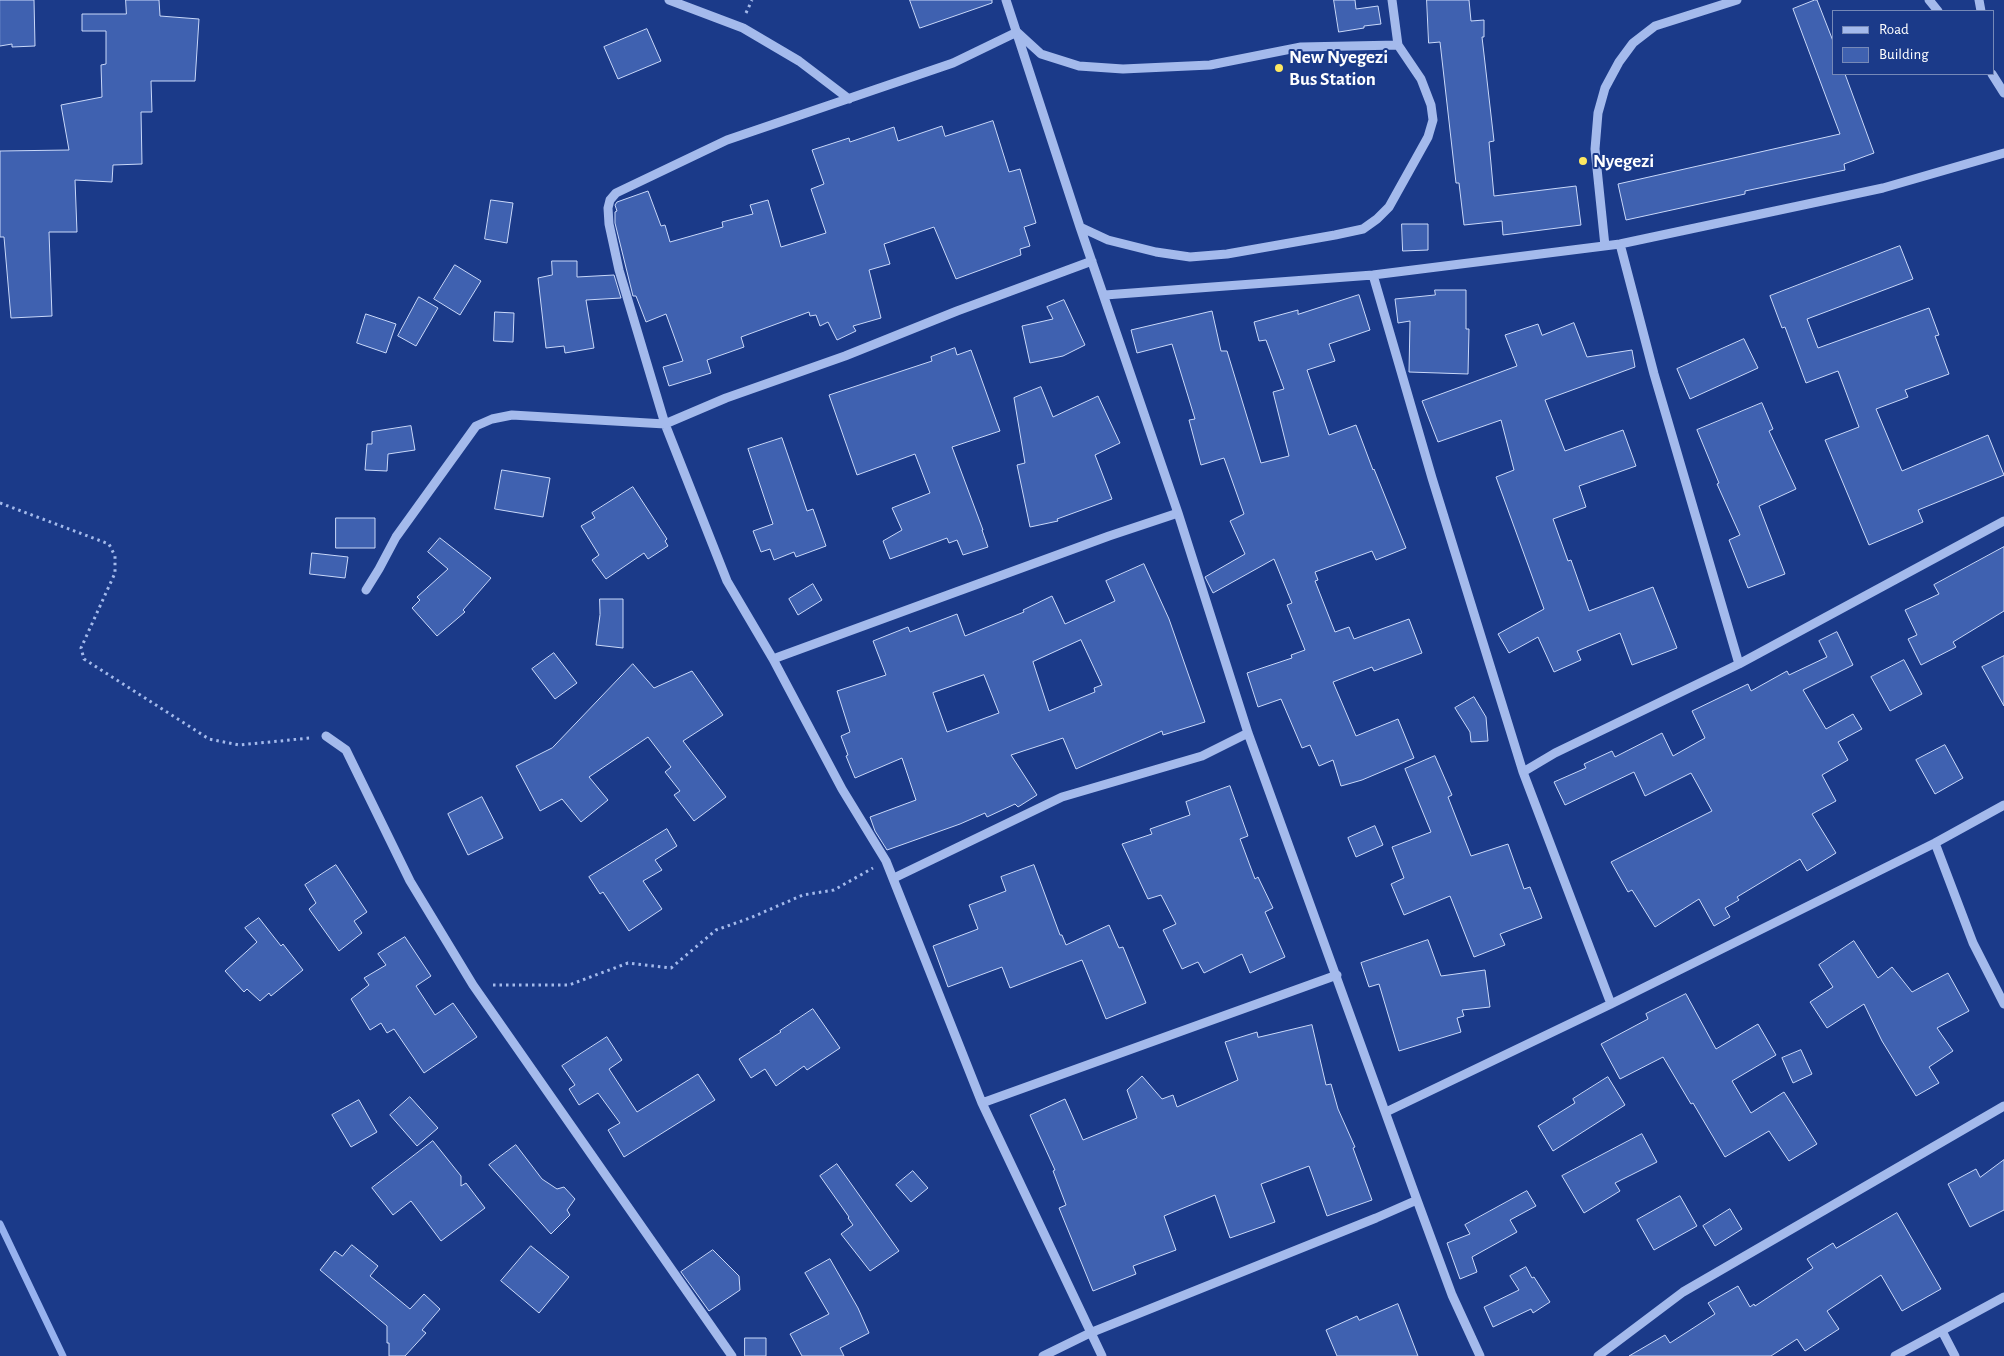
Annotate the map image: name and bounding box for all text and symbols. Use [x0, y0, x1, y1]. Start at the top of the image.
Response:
legend [1832, 10, 1994, 75]
text: Road [1879, 22, 1909, 37]
place label: New Nyegezi Bus Station [1289, 46, 1388, 90]
text: Building [1879, 47, 1929, 62]
marker: New Nyegezi Bus Station [1273, 62, 1285, 74]
place label: Nyegezi [1593, 150, 1654, 172]
marker: Nyegezi [1577, 155, 1589, 167]

